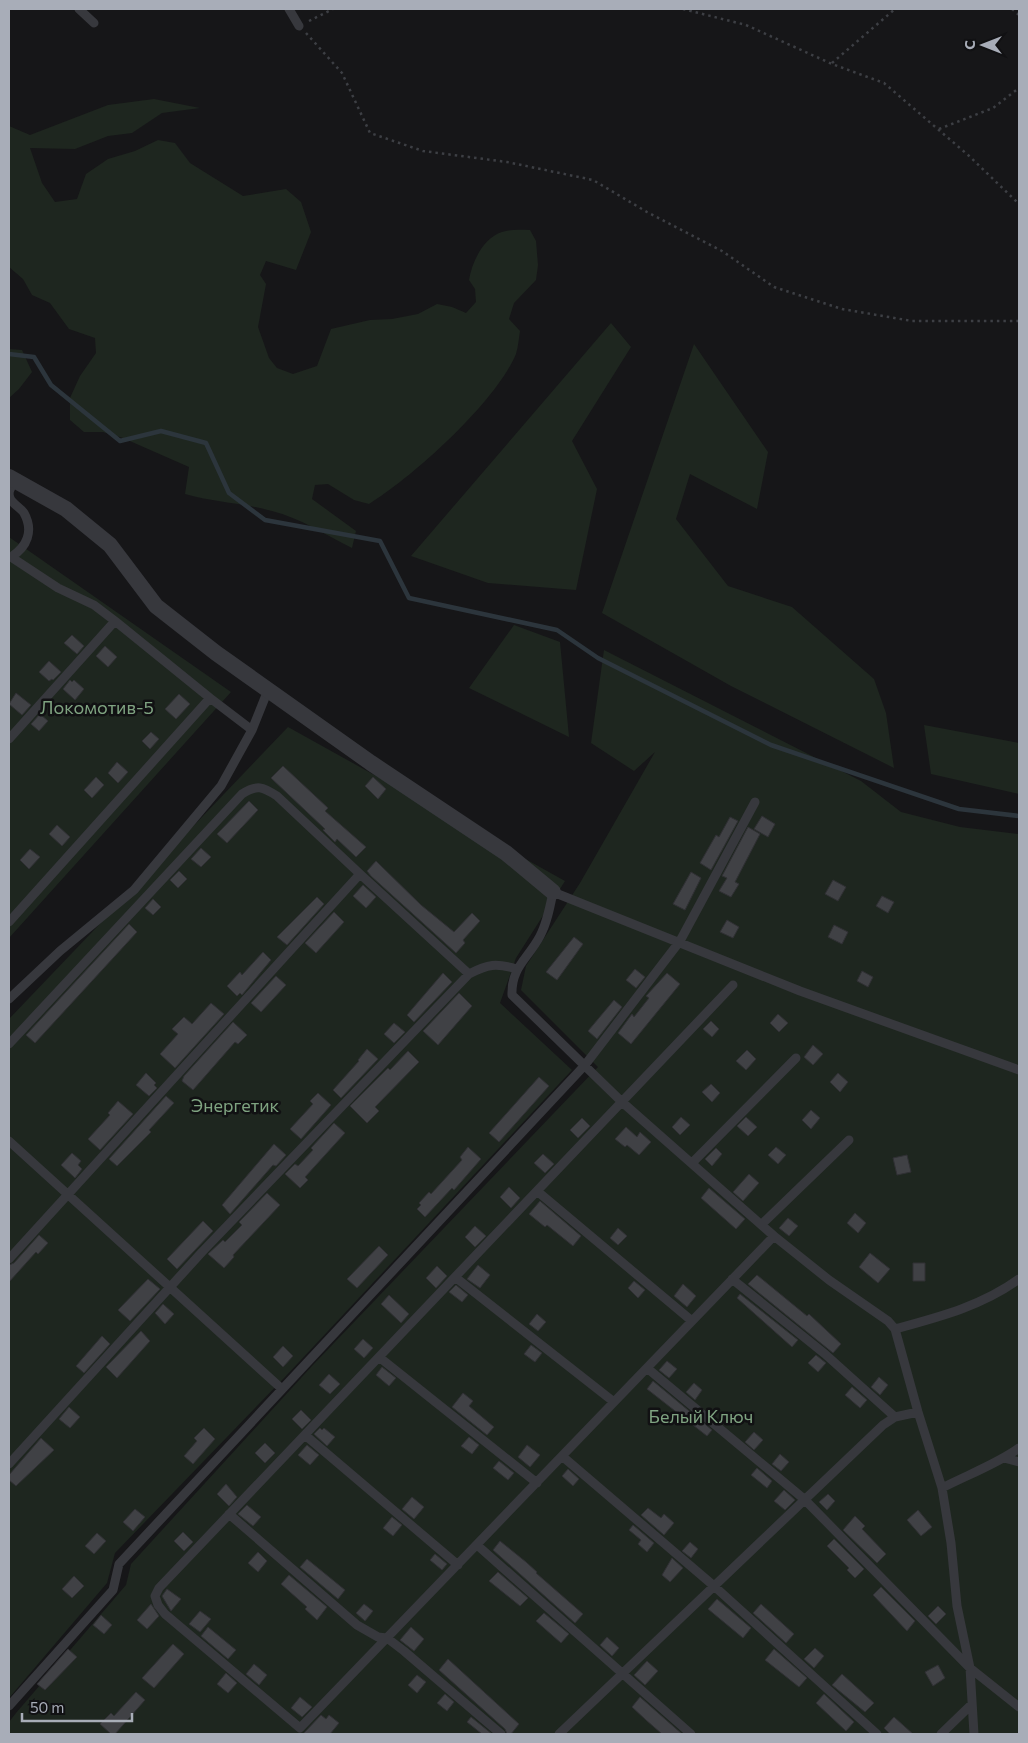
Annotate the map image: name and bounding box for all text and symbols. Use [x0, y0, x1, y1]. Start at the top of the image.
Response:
north arrow [958, 20, 1008, 70]
text: С [961, 40, 978, 50]
park label: Локомотив-5 [40, 696, 154, 718]
park label: Энергетик [191, 1094, 280, 1116]
park label: Белый Ключ [649, 1405, 753, 1427]
scale bar [22, 1690, 132, 1722]
text: 50 m [30, 1698, 64, 1716]

